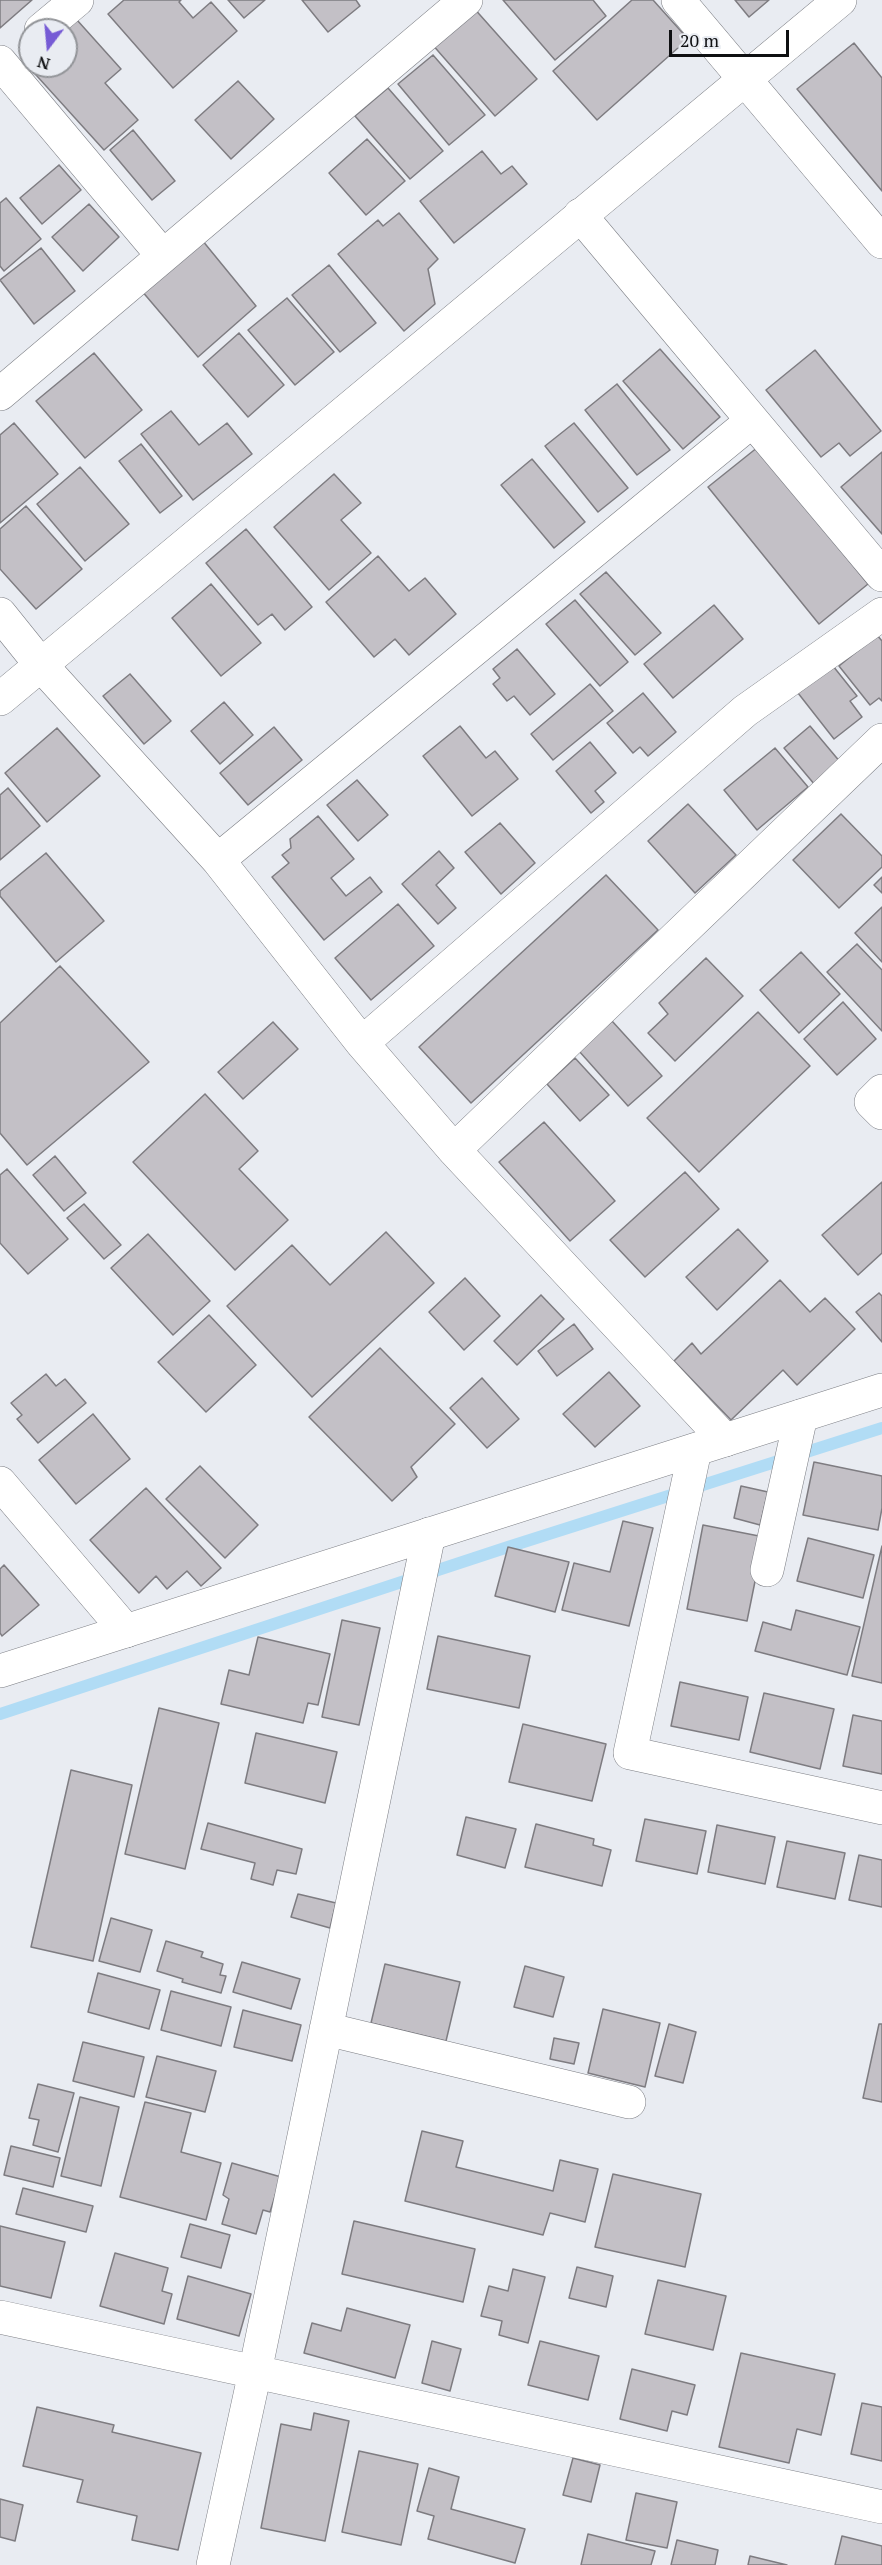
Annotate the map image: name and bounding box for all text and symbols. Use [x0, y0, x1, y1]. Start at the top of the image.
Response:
north arrow [18, 18, 78, 78]
scale bar [672, 18, 792, 56]
text: 20 m [680, 28, 719, 52]
text: N [35, 51, 52, 76]

